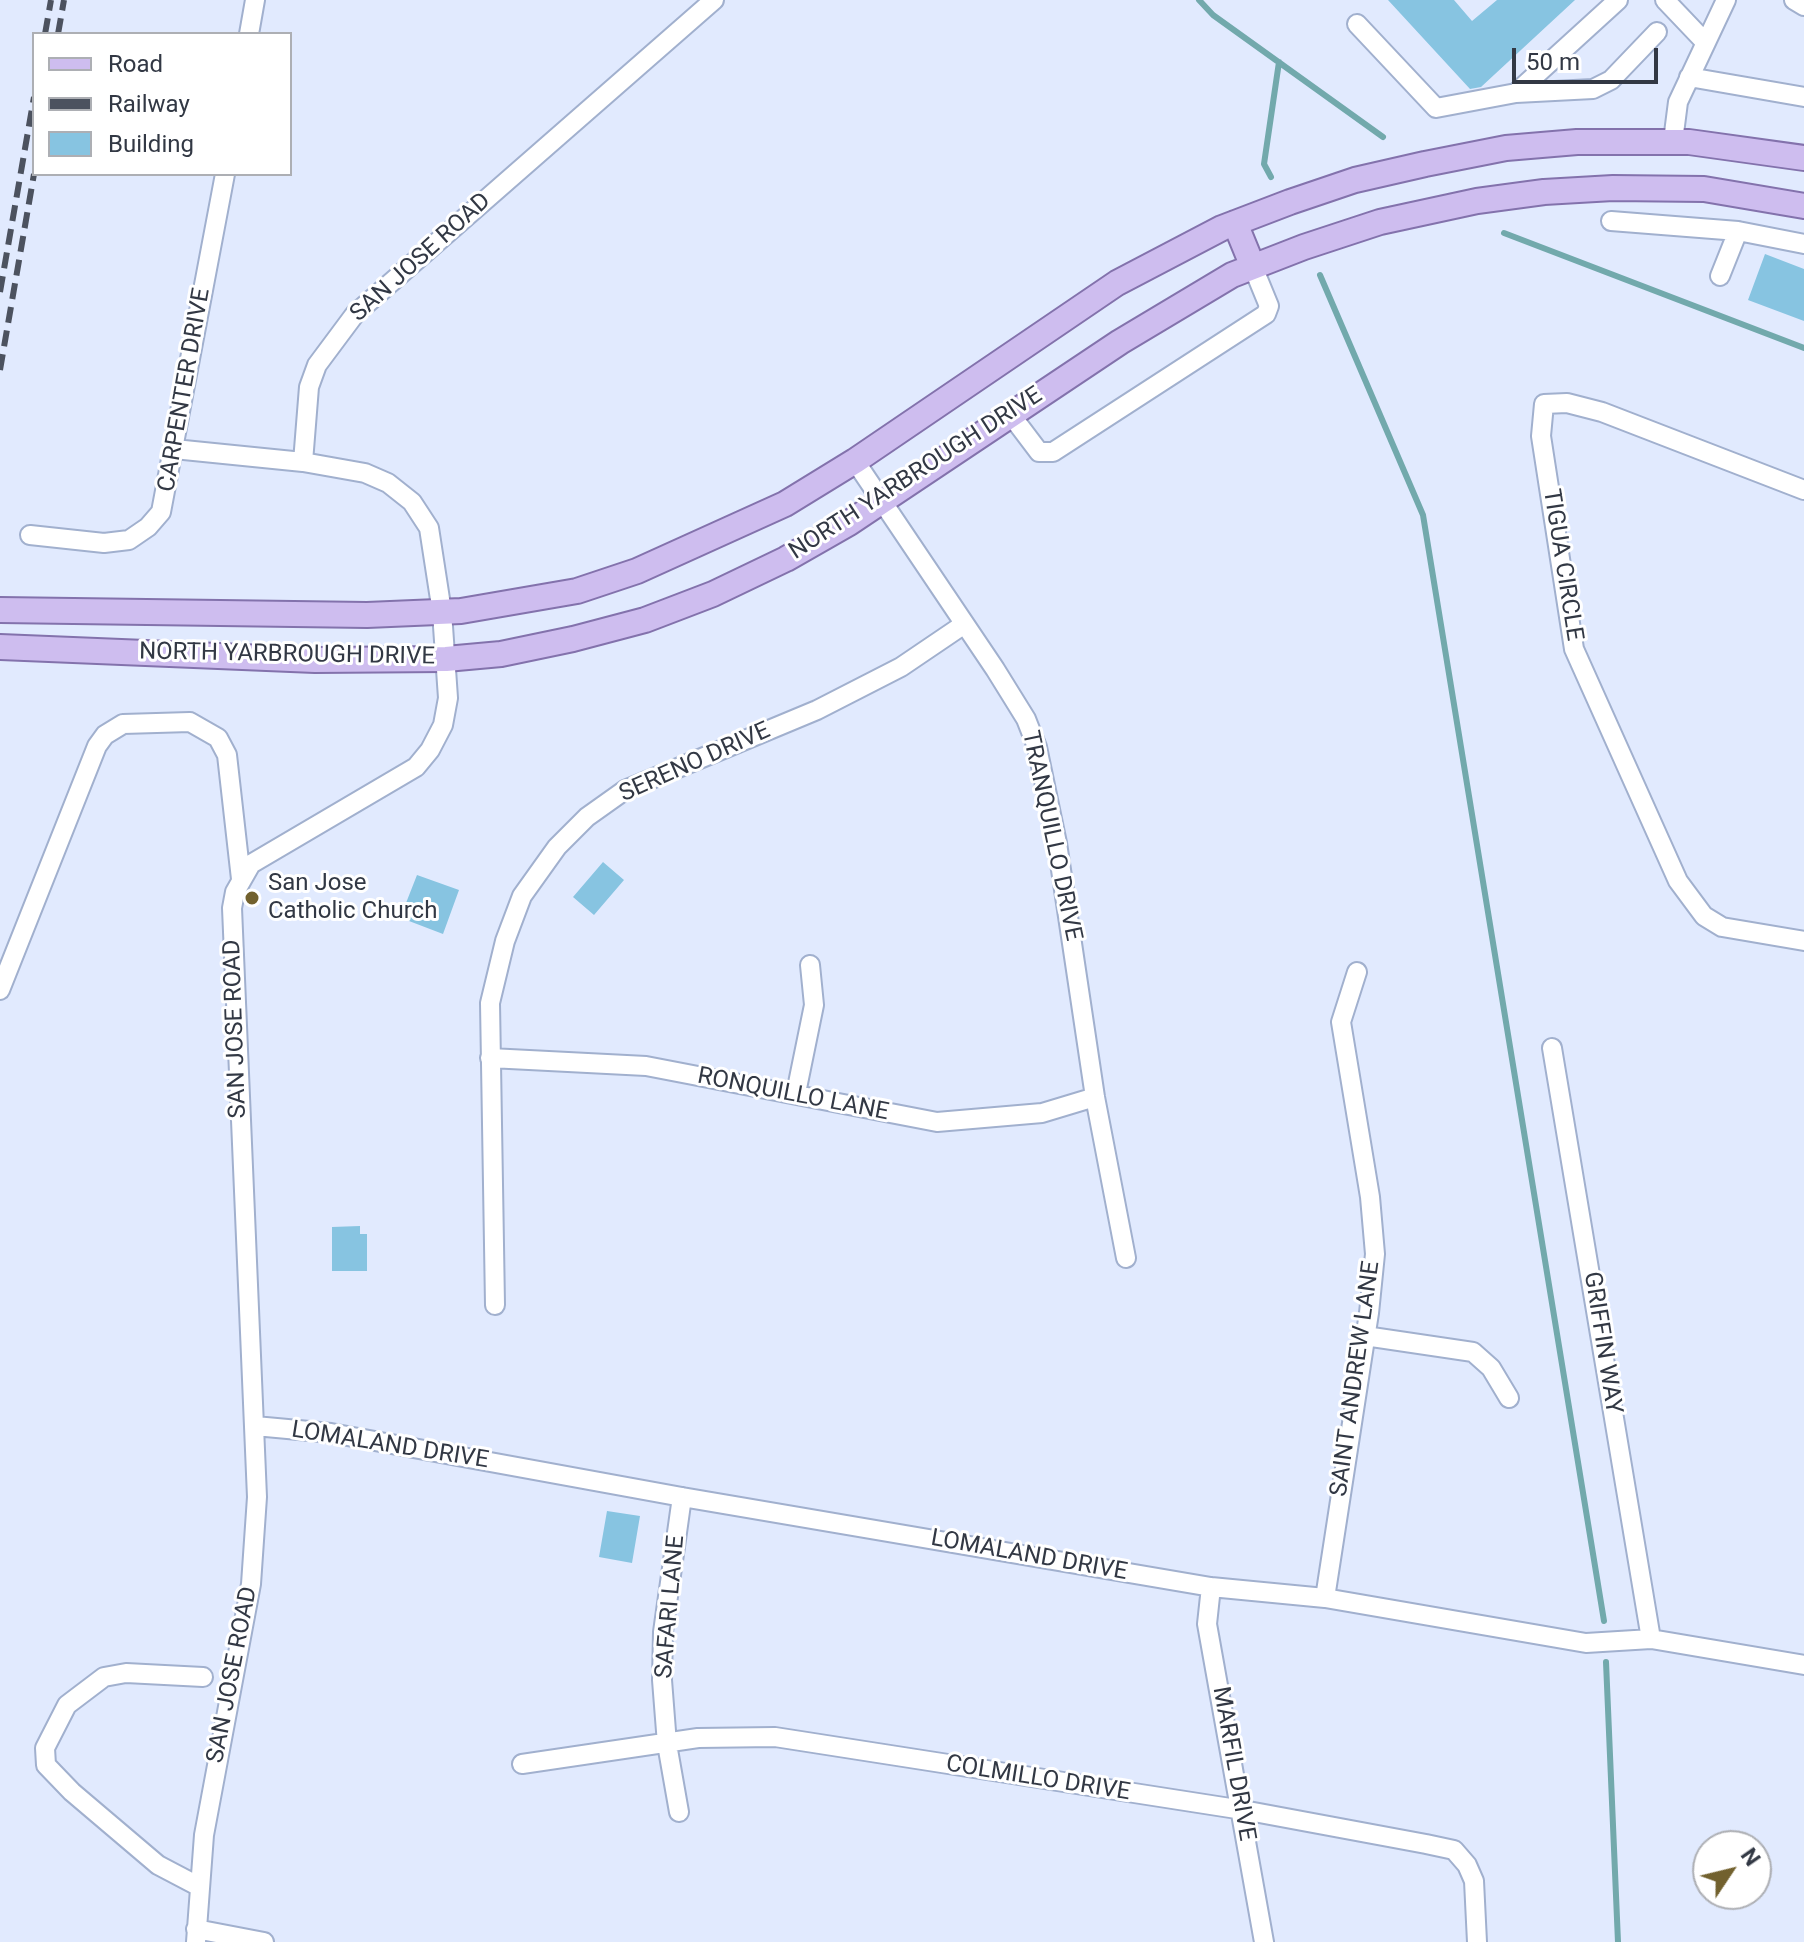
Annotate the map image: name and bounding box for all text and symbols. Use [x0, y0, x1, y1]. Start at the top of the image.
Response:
legend [32, 32, 292, 176]
scale bar [1516, 32, 1662, 82]
text: 50 m [1526, 48, 1580, 76]
text: Road [108, 50, 163, 78]
text: Railway [108, 90, 190, 118]
text: Building [108, 130, 194, 158]
street label: SAN JOSE ROAD [345, 187, 497, 329]
street label: CARPENTER DRIVE [153, 286, 217, 494]
street label: NORTH YARBROUGH DRIVE [784, 381, 1048, 567]
street label: TIGUA CIRCLE [1536, 487, 1588, 643]
street label: NORTH YARBROUGH DRIVE [139, 638, 435, 672]
street label: SERENO DRIVE [615, 717, 775, 809]
street label: TRANQUILLO DRIVE [1015, 728, 1087, 944]
place label: San Jose Catholic Church [268, 870, 437, 926]
marker: San Jose Catholic Church [243, 889, 261, 907]
street label: SAN JOSE ROAD [218, 939, 254, 1119]
street label: RONQUILLO LANE [695, 1062, 891, 1128]
street label: SAINT ANDREW LANE [1325, 1260, 1387, 1498]
street label: GRIFFIN WAY [1577, 1270, 1627, 1416]
street label: LOMALAND DRIVE [289, 1416, 491, 1476]
street label: LOMALAND DRIVE [928, 1525, 1130, 1587]
street label: SAFARI LANE [650, 1534, 692, 1680]
street label: SAN JOSE ROAD [202, 1584, 264, 1766]
street label: MARFIL DRIVE [1205, 1685, 1261, 1843]
street label: COLMILLO DRIVE [944, 1750, 1132, 1808]
north arrow [1692, 1830, 1772, 1910]
text: N [1736, 1844, 1765, 1871]

